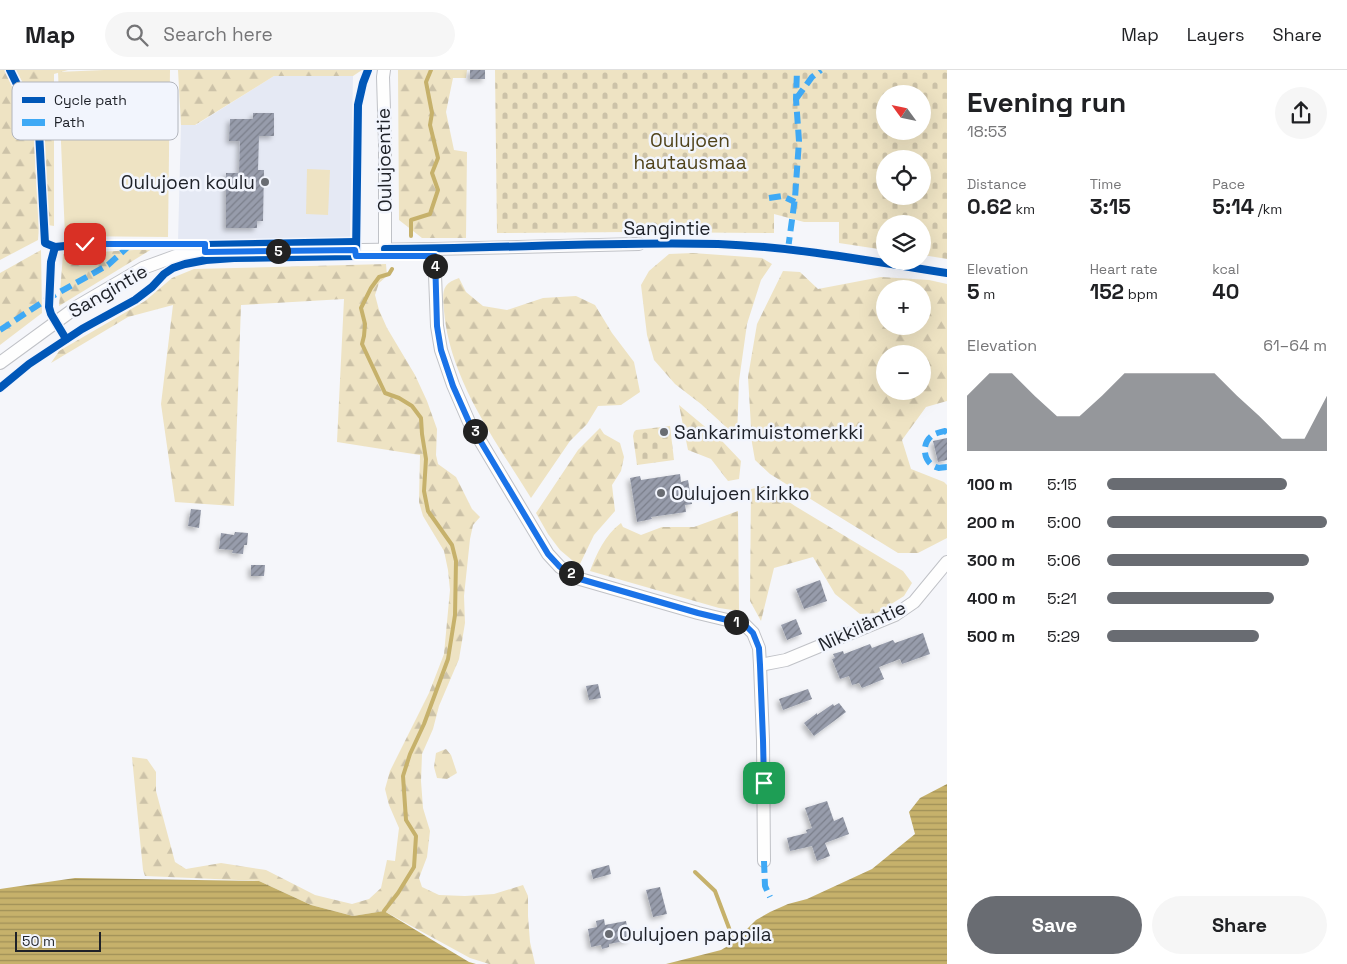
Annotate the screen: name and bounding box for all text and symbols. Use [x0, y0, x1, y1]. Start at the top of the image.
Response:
search box [105, 12, 455, 57]
text: Map [25, 19, 75, 50]
icon: search [123, 21, 151, 49]
text: Search here [163, 22, 273, 47]
text: Map [1121, 23, 1159, 46]
text: Layers [1187, 23, 1244, 46]
text: Share [1272, 23, 1322, 46]
legend [12, 82, 178, 140]
text: Evening run [967, 84, 1126, 120]
north arrow [876, 85, 931, 140]
map controls [876, 85, 931, 400]
button: share [1275, 87, 1327, 139]
text: Cycle path [54, 91, 127, 109]
street label: Oulujoentie [371, 108, 397, 212]
text: Path [54, 113, 85, 131]
text: 18:53 [967, 121, 1007, 142]
park label: Oulujoen hautausmaa [633, 128, 747, 175]
button: locate [876, 150, 931, 205]
place label: Oulujoen koulu [121, 170, 255, 195]
text: Distance [967, 175, 1027, 193]
text: Time [1090, 175, 1122, 193]
text: Pace [1212, 175, 1245, 193]
marker: Oulujoen koulu [259, 176, 271, 188]
text: 0.62 [967, 193, 1012, 220]
text: 3:15 [1090, 193, 1131, 220]
text: 5:14 [1212, 193, 1254, 220]
text: km [1012, 200, 1035, 218]
text: /km [1254, 200, 1282, 218]
button: layers [876, 215, 931, 270]
street label: Sangintie [623, 216, 711, 241]
pin [64, 223, 106, 265]
icon: check [71, 230, 99, 258]
pin: 5 [266, 238, 290, 264]
text: 5 [274, 242, 283, 260]
pin: 4 [422, 254, 448, 278]
text: 4 [431, 257, 440, 275]
street label: Sangintie [64, 258, 152, 324]
text: Elevation [967, 260, 1028, 278]
text: Heart rate [1090, 260, 1158, 278]
text: kcal [1212, 260, 1239, 278]
text: 5 [967, 278, 980, 305]
text: 152 [1090, 278, 1124, 305]
text: 40 [1212, 278, 1239, 305]
button: + [876, 280, 931, 335]
text: m [980, 285, 995, 303]
text: bpm [1124, 285, 1158, 303]
text: Elevation [967, 335, 1037, 356]
text: 61–64 m [1263, 335, 1327, 356]
button: − [876, 345, 931, 400]
pin: 3 [462, 418, 488, 444]
place label: Sankarimuistomerkki [674, 420, 863, 445]
text: 3 [471, 422, 480, 440]
marker: Sankarimuistomerkki [658, 426, 670, 438]
text: 100 m [967, 474, 1013, 495]
text: 5:15 [1047, 474, 1077, 495]
place label: Oulujoen kirkko [671, 481, 810, 506]
marker: Oulujoen kirkko [655, 487, 667, 499]
text: 200 m [967, 512, 1015, 533]
text: 5:00 [1047, 512, 1081, 533]
text: 300 m [967, 550, 1015, 571]
text: 5:06 [1047, 550, 1081, 571]
pin: 2 [558, 560, 584, 586]
text: 2 [567, 564, 576, 582]
text: 400 m [967, 588, 1016, 609]
text: 5:21 [1047, 588, 1077, 609]
street label: Nikkiläntie [814, 595, 910, 657]
pin: 1 [724, 610, 748, 634]
text: 1 [733, 613, 740, 631]
text: 500 m [967, 626, 1015, 647]
text: 5:29 [1047, 626, 1080, 647]
pin [743, 762, 785, 804]
icon: arrive [750, 769, 778, 797]
button: Save [967, 896, 1142, 954]
button: Share [1152, 896, 1327, 954]
place label: Oulujoen pappila [619, 922, 772, 947]
marker: Oulujoen pappila [603, 928, 615, 940]
scale bar [15, 929, 101, 952]
text: 50 m [22, 932, 55, 950]

